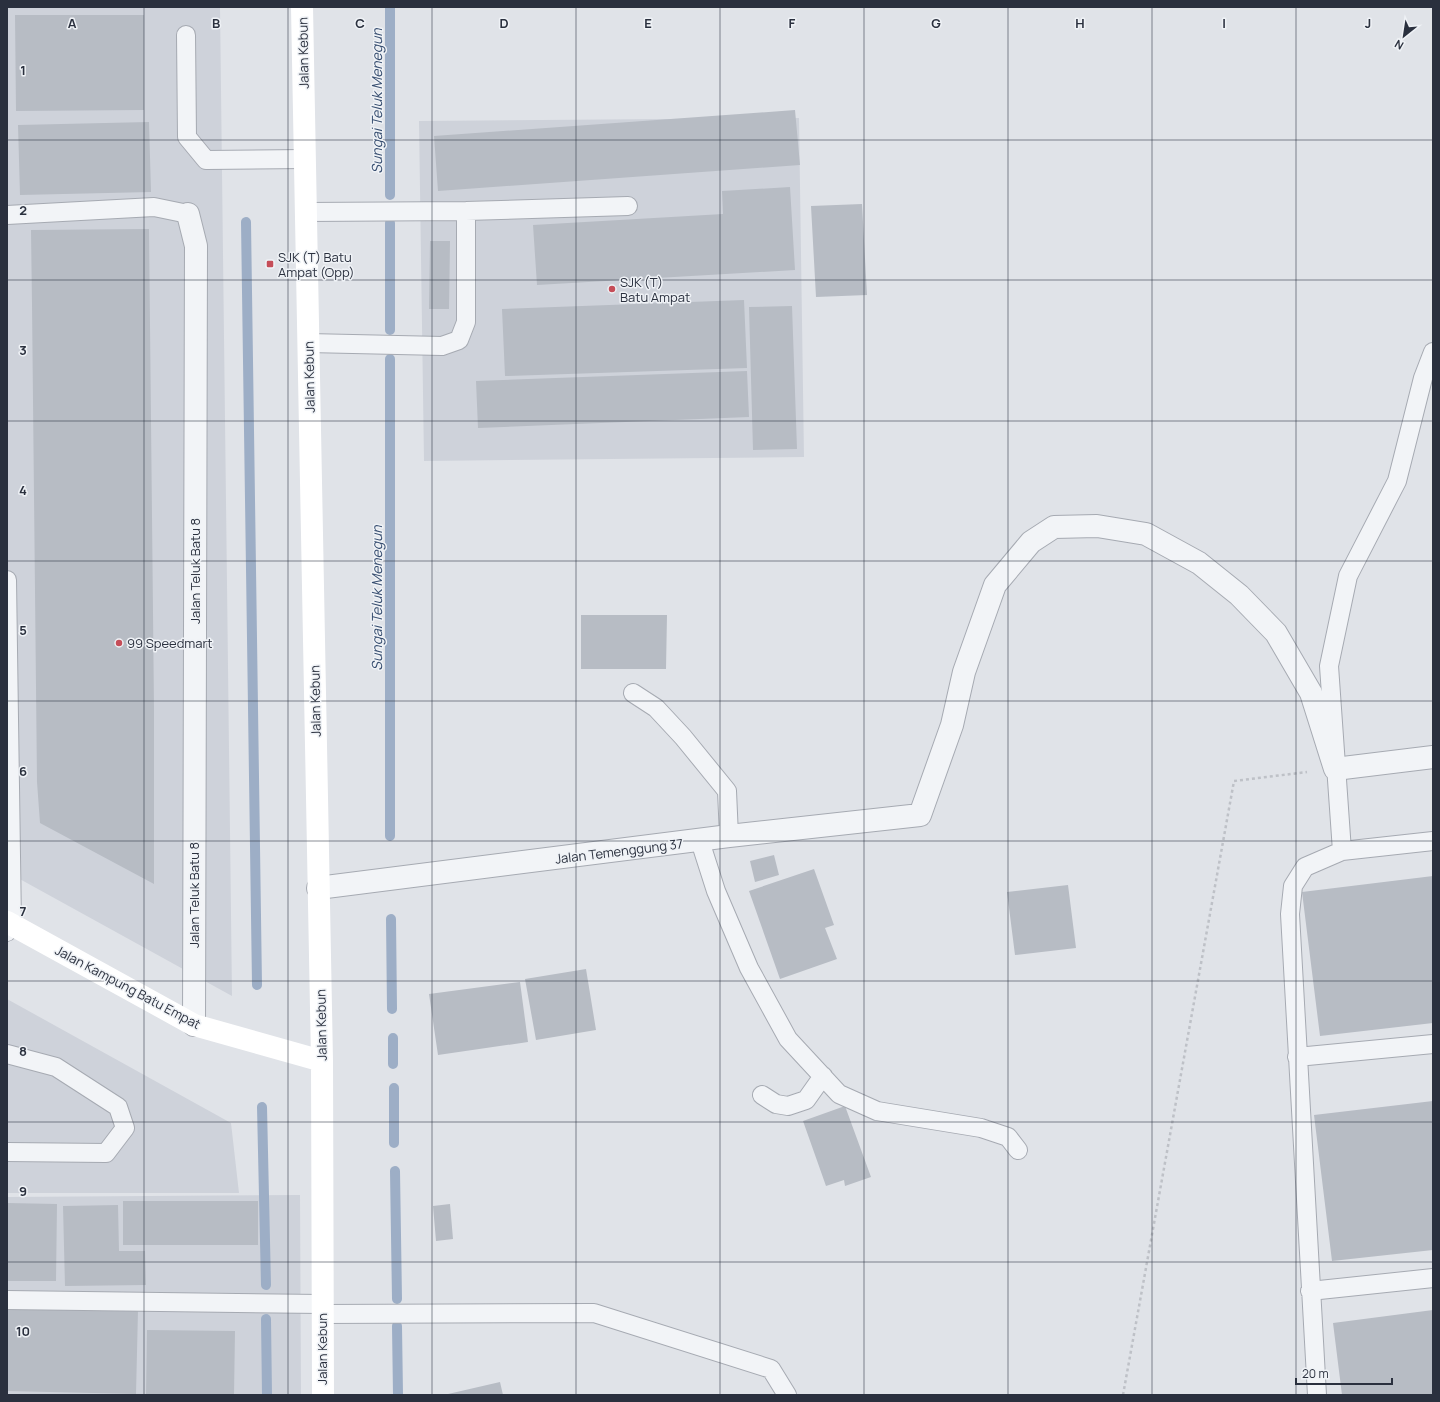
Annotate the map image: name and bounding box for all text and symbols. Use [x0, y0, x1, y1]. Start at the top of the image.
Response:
text: A [68, 14, 77, 32]
text: B [212, 14, 220, 32]
text: C [355, 14, 365, 32]
text: D [499, 14, 509, 32]
text: E [644, 14, 652, 32]
text: F [789, 14, 796, 32]
text: G [931, 14, 941, 32]
text: H [1075, 14, 1085, 32]
text: I [1222, 14, 1226, 32]
text: J [1365, 14, 1371, 32]
north arrow [1384, 16, 1424, 56]
street label: Jalan Kebun [293, 17, 313, 89]
water label: Sungai Teluk Menegun [367, 28, 386, 174]
text: N [1391, 37, 1406, 54]
text: 1 [20, 61, 26, 79]
text: 2 [19, 201, 27, 219]
place label: SJK (T) Batu Ampat (Opp) [278, 248, 355, 281]
marker: SJK (T) Batu Ampat (Opp) [265, 259, 275, 269]
place label: SJK (T) Batu Ampat [620, 273, 690, 306]
marker: SJK (T) Batu Ampat [607, 284, 617, 294]
text: 3 [19, 341, 27, 359]
street label: Jalan Kebun [299, 341, 319, 413]
text: 4 [19, 481, 27, 499]
street label: Jalan Teluk Batu 8 [186, 518, 204, 624]
water label: Sungai Teluk Menegun [367, 525, 386, 671]
text: 5 [19, 621, 27, 639]
place label: 99 Speedmart [127, 634, 212, 652]
marker: 99 Speedmart [114, 638, 124, 648]
street label: Jalan Kebun [305, 665, 325, 737]
text: 6 [19, 762, 27, 780]
street label: Jalan Temenggung 37 [554, 834, 684, 868]
street label: Jalan Teluk Batu 8 [185, 842, 203, 948]
text: 7 [20, 902, 27, 920]
street label: Jalan Kampung Batu Empat [52, 941, 204, 1033]
street label: Jalan Kebun [311, 989, 331, 1061]
text: 8 [19, 1042, 27, 1060]
text: 9 [19, 1182, 27, 1200]
street label: Jalan Kebun [313, 1313, 331, 1385]
text: 10 [16, 1322, 30, 1340]
scale bar [1296, 1360, 1392, 1386]
text: 20 m [1302, 1365, 1329, 1382]

